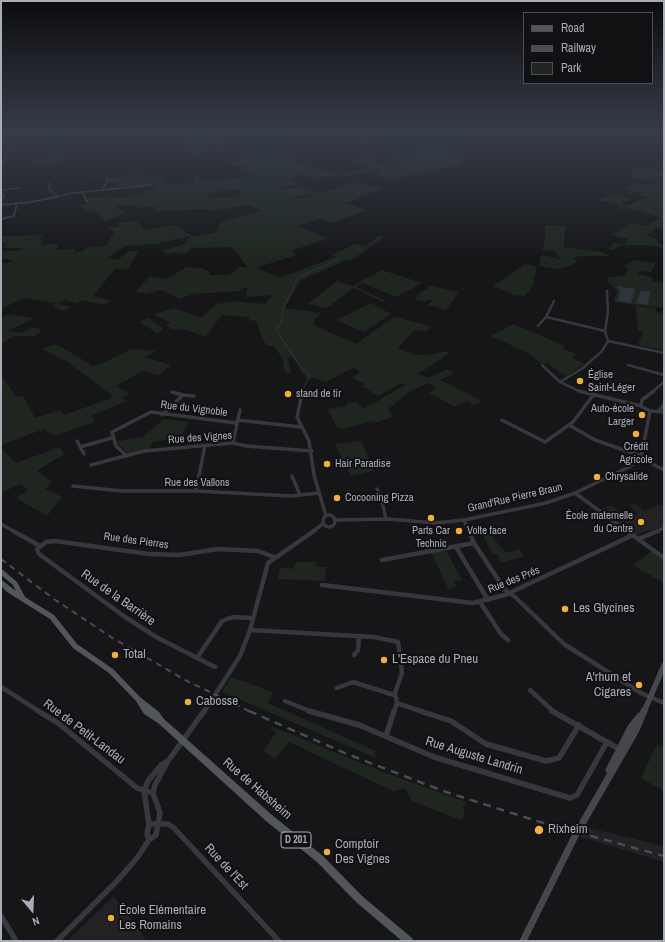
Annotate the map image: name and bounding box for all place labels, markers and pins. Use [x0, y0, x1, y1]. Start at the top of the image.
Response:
place label: Église Saint-Léger [588, 368, 635, 394]
marker: Église Saint-Léger [575, 376, 585, 386]
place label: stand de tir [296, 387, 341, 401]
marker: stand de tir [283, 389, 293, 399]
place label: Auto-école Larger [591, 402, 634, 428]
marker: Auto-école Larger [637, 410, 647, 420]
marker: Crédit Agricole [631, 429, 641, 439]
place label: Crédit Agricole [619, 440, 653, 466]
place label: Hair Paradise [335, 457, 391, 471]
marker: Hair Paradise [322, 459, 332, 469]
place label: Chrysalide [605, 470, 648, 484]
marker: Chrysalide [592, 472, 602, 482]
place label: Cocooning Pizza [345, 491, 414, 505]
marker: Cocooning Pizza [332, 493, 342, 503]
place label: École maternelle du Centre [566, 509, 633, 535]
marker: Parts Car Technic [426, 513, 436, 523]
marker: École maternelle du Centre [636, 517, 646, 527]
place label: Parts Car Technic [412, 524, 450, 550]
place label: Volte face [467, 524, 507, 538]
marker: Volte face [454, 526, 464, 536]
place label: Les Glycines [573, 601, 635, 617]
marker: Les Glycines [560, 604, 570, 614]
place label: Total [123, 647, 146, 663]
marker: Total [110, 650, 120, 660]
place label: L'Espace du Pneu [392, 652, 478, 668]
marker: L'Espace du Pneu [379, 655, 389, 665]
place label: A'rhum et Cigares [586, 670, 631, 701]
marker: A'rhum et Cigares [634, 680, 644, 690]
place label: Cabosse [196, 694, 238, 710]
marker: Cabosse [183, 697, 193, 707]
place label: Rixheim [548, 822, 588, 838]
marker: Rixheim [533, 824, 545, 836]
place label: Comptoir Des Vignes [335, 837, 390, 868]
marker: Comptoir Des Vignes [322, 847, 332, 857]
place label: École Elémentaire Les Romains [119, 903, 206, 934]
marker: École Elémentaire Les Romains [106, 913, 116, 923]

